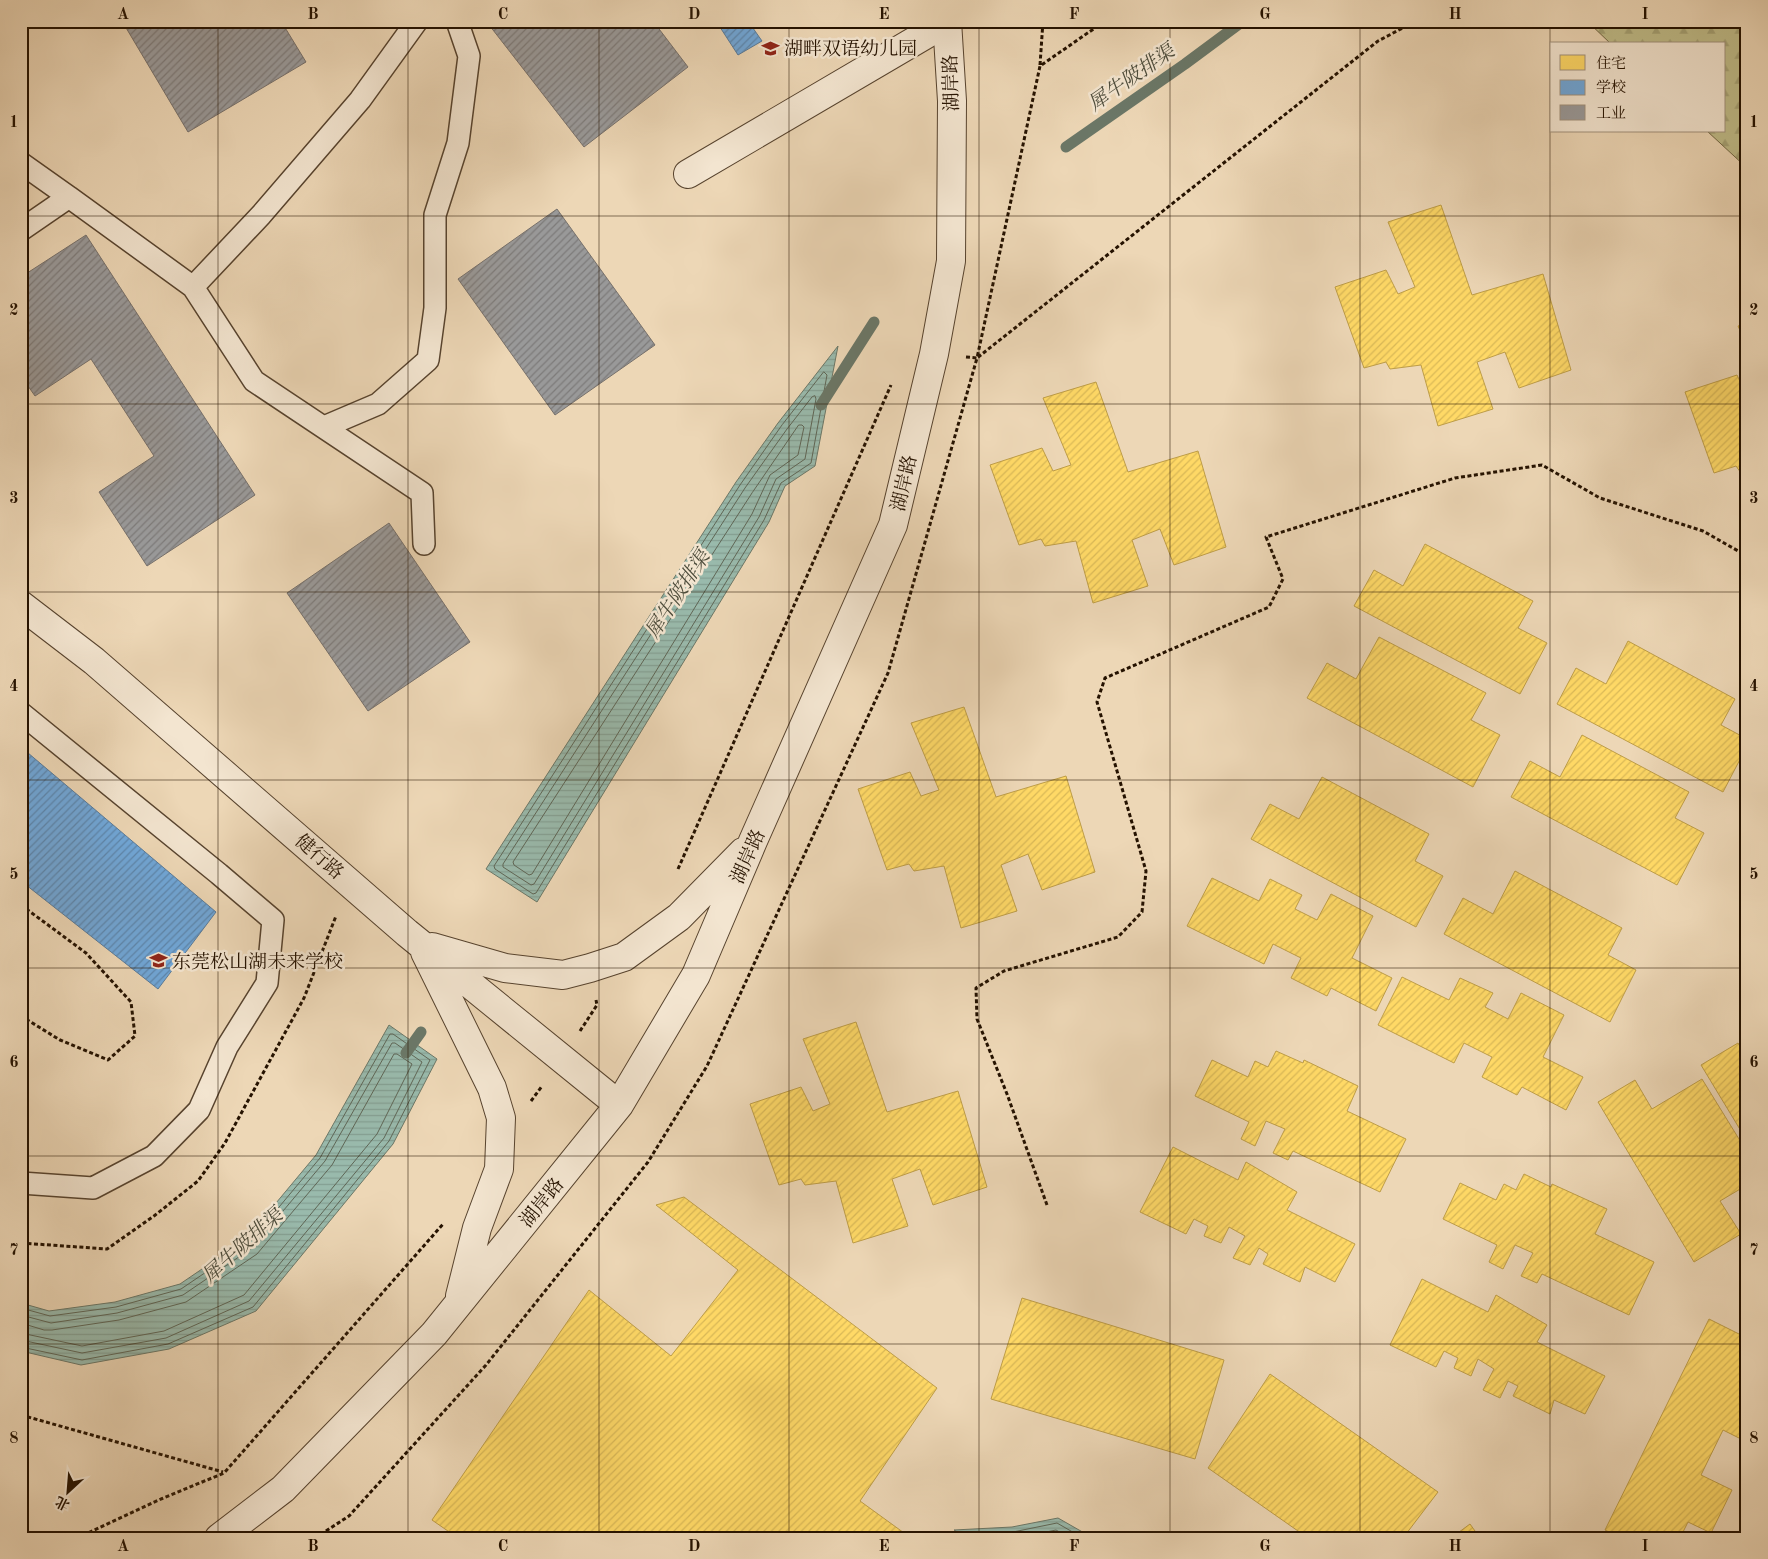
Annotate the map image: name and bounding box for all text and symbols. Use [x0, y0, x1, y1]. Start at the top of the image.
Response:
text: A [117, 7, 129, 23]
text: B [307, 7, 319, 23]
text: C [498, 7, 508, 23]
text: D [688, 7, 700, 23]
text: E [878, 7, 890, 23]
text: F [1069, 7, 1080, 23]
text: G [1259, 7, 1271, 23]
text: H [1448, 7, 1462, 23]
text: I [1641, 7, 1649, 23]
school or university icon: 湖畔双语幼儿园 [760, 38, 780, 58]
water label: 犀牛陂排渠 [1084, 38, 1181, 116]
place label: 湖畔双语幼儿园 [784, 39, 917, 60]
legend [1550, 42, 1726, 132]
street label: 湖岸路 [939, 54, 963, 112]
text: 住宅 [1596, 55, 1626, 72]
text: 学校 [1596, 79, 1626, 96]
text: 工业 [1596, 105, 1626, 122]
text: 1 [9, 115, 19, 131]
text: 1 [1749, 115, 1759, 131]
text: 2 [9, 303, 19, 319]
text: 2 [1749, 303, 1759, 319]
street label: 湖岸路 [887, 453, 921, 513]
text: 3 [9, 491, 19, 507]
text: 3 [1749, 491, 1759, 507]
water label: 犀牛陂排渠 [641, 544, 716, 642]
text: 4 [9, 679, 19, 695]
text: 4 [1749, 679, 1759, 695]
street label: 湖岸路 [726, 826, 770, 887]
street label: 健行路 [291, 831, 347, 884]
text: 5 [9, 867, 19, 883]
text: 5 [1749, 867, 1759, 883]
school or university icon: 东莞松山湖未来学校 [148, 951, 168, 971]
place label: 东莞松山湖未来学校 [172, 951, 343, 973]
text: 6 [9, 1055, 19, 1071]
text: 6 [1749, 1055, 1759, 1071]
street label: 湖岸路 [515, 1174, 568, 1232]
water label: 犀牛陂排渠 [198, 1202, 289, 1287]
text: 7 [9, 1243, 19, 1259]
text: 7 [1749, 1243, 1759, 1259]
text: 8 [9, 1431, 19, 1447]
text: 8 [1749, 1431, 1759, 1447]
north arrow [42, 1466, 92, 1516]
text: 北 [53, 1493, 72, 1513]
text: A [117, 1539, 129, 1555]
text: B [307, 1539, 319, 1555]
text: C [498, 1539, 508, 1555]
text: D [688, 1539, 700, 1555]
text: E [878, 1539, 890, 1555]
text: F [1069, 1539, 1080, 1555]
text: G [1259, 1539, 1271, 1555]
text: H [1448, 1539, 1462, 1555]
text: I [1641, 1539, 1649, 1555]

